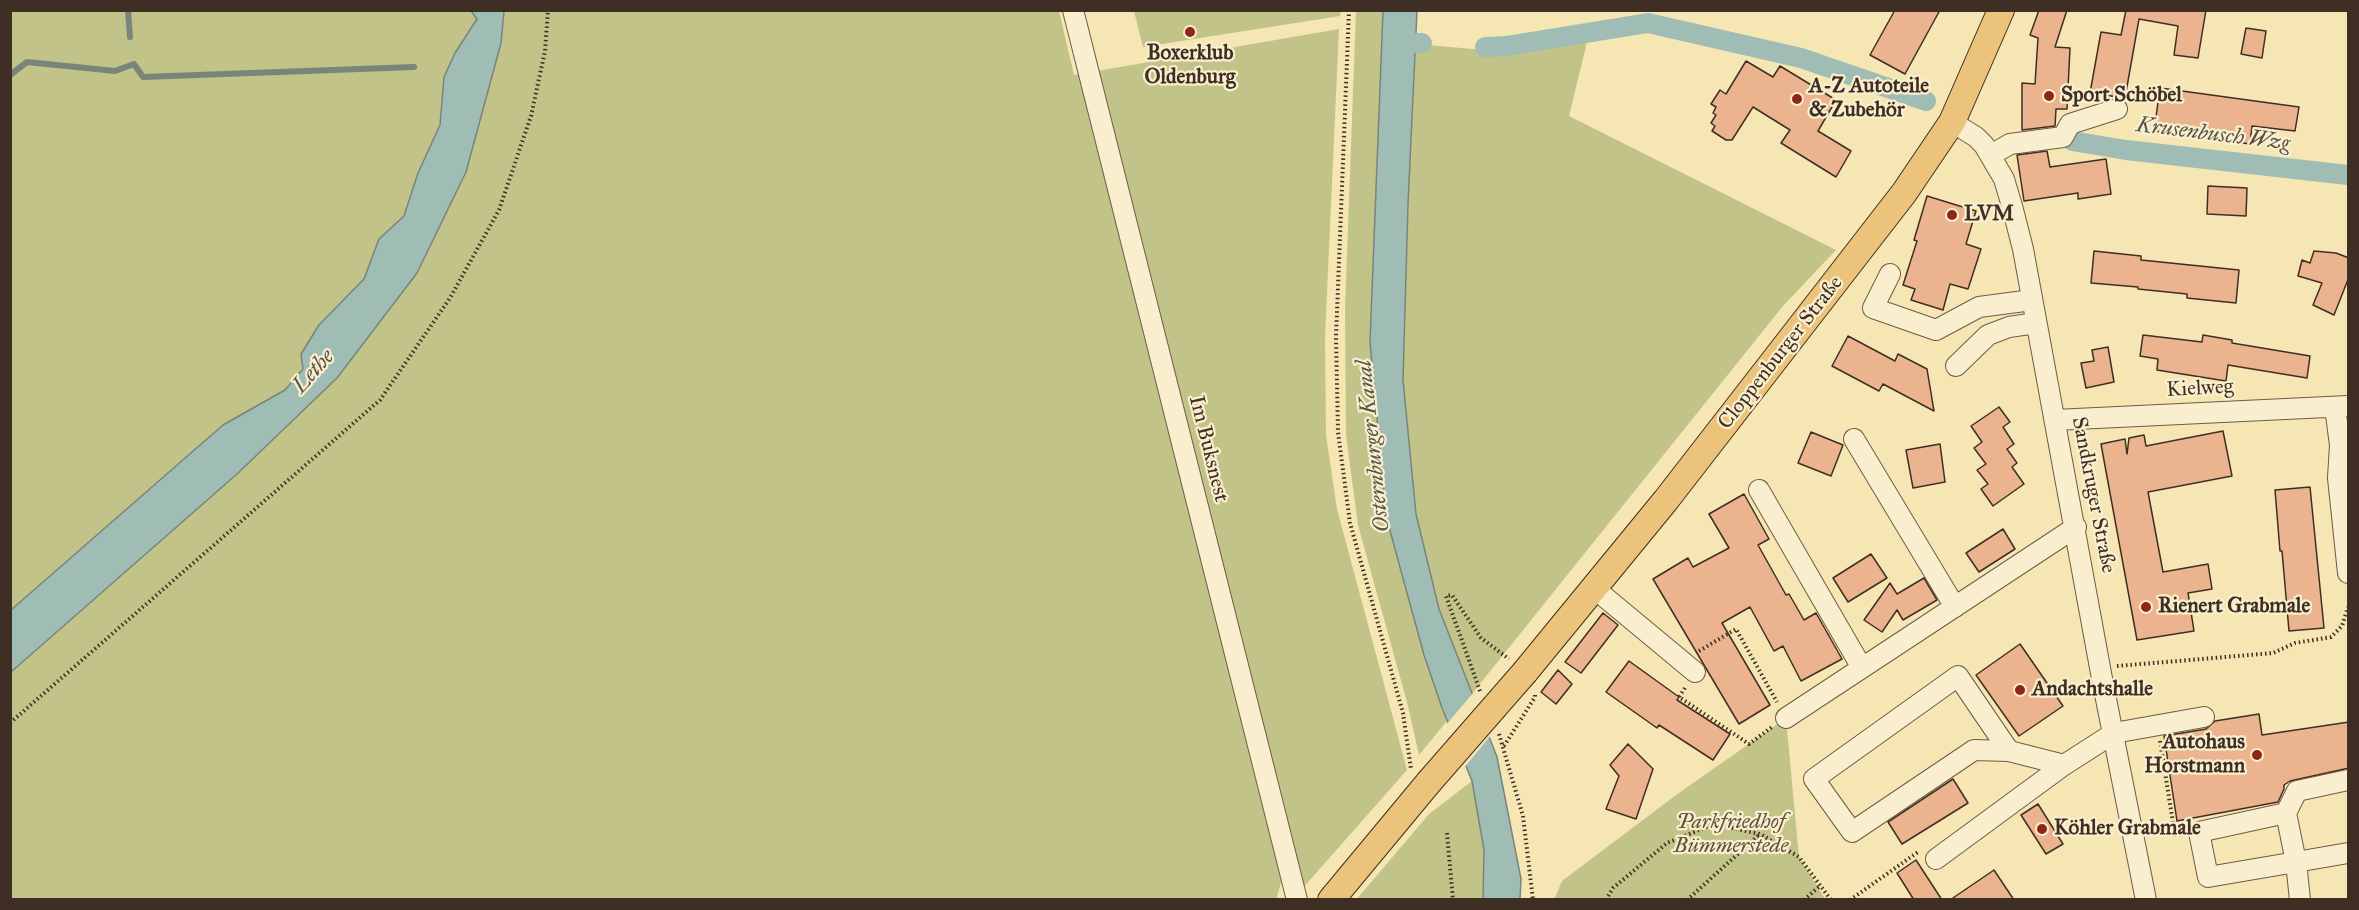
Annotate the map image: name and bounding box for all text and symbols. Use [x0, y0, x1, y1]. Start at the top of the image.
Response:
marker: Boxerklub Oldenburg [1183, 25, 1197, 39]
place label: Boxerklub Oldenburg [1144, 41, 1236, 91]
place label: A-Z Autoteile & Zubehör [1809, 74, 1929, 124]
place label: Sport Schöbel [2061, 83, 2182, 109]
marker: Sport Schöbel [2042, 89, 2056, 103]
marker: A-Z Autoteile & Zubehör [1790, 92, 1804, 106]
water label: Krusenbusch Wzg [2135, 112, 2291, 158]
place label: LVM [1964, 202, 2014, 228]
marker: LVM [1945, 208, 1959, 222]
street label: Cloppenburger Straße [1713, 271, 1849, 435]
water label: Lethe [288, 345, 340, 399]
water label: Osternburger Kanal [1352, 359, 1396, 533]
street label: Kielweg [2166, 375, 2234, 403]
street label: Im Buksnest [1183, 393, 1233, 505]
street label: Sandkruger Straße [2066, 415, 2120, 575]
place label: Rienert Grabmale [2158, 594, 2310, 620]
marker: Rienert Grabmale [2139, 600, 2153, 614]
place label: Andachtshalle [2032, 677, 2153, 703]
marker: Andachtshalle [2013, 683, 2027, 697]
place label: Autohaus Horstmann [2144, 730, 2245, 780]
marker: Autohaus Horstmann [2250, 748, 2264, 762]
park label: Parkfriedhof Bümmerstede [1674, 810, 1788, 860]
place label: Köhler Grabmale [2054, 816, 2201, 842]
marker: Köhler Grabmale [2035, 822, 2049, 836]

